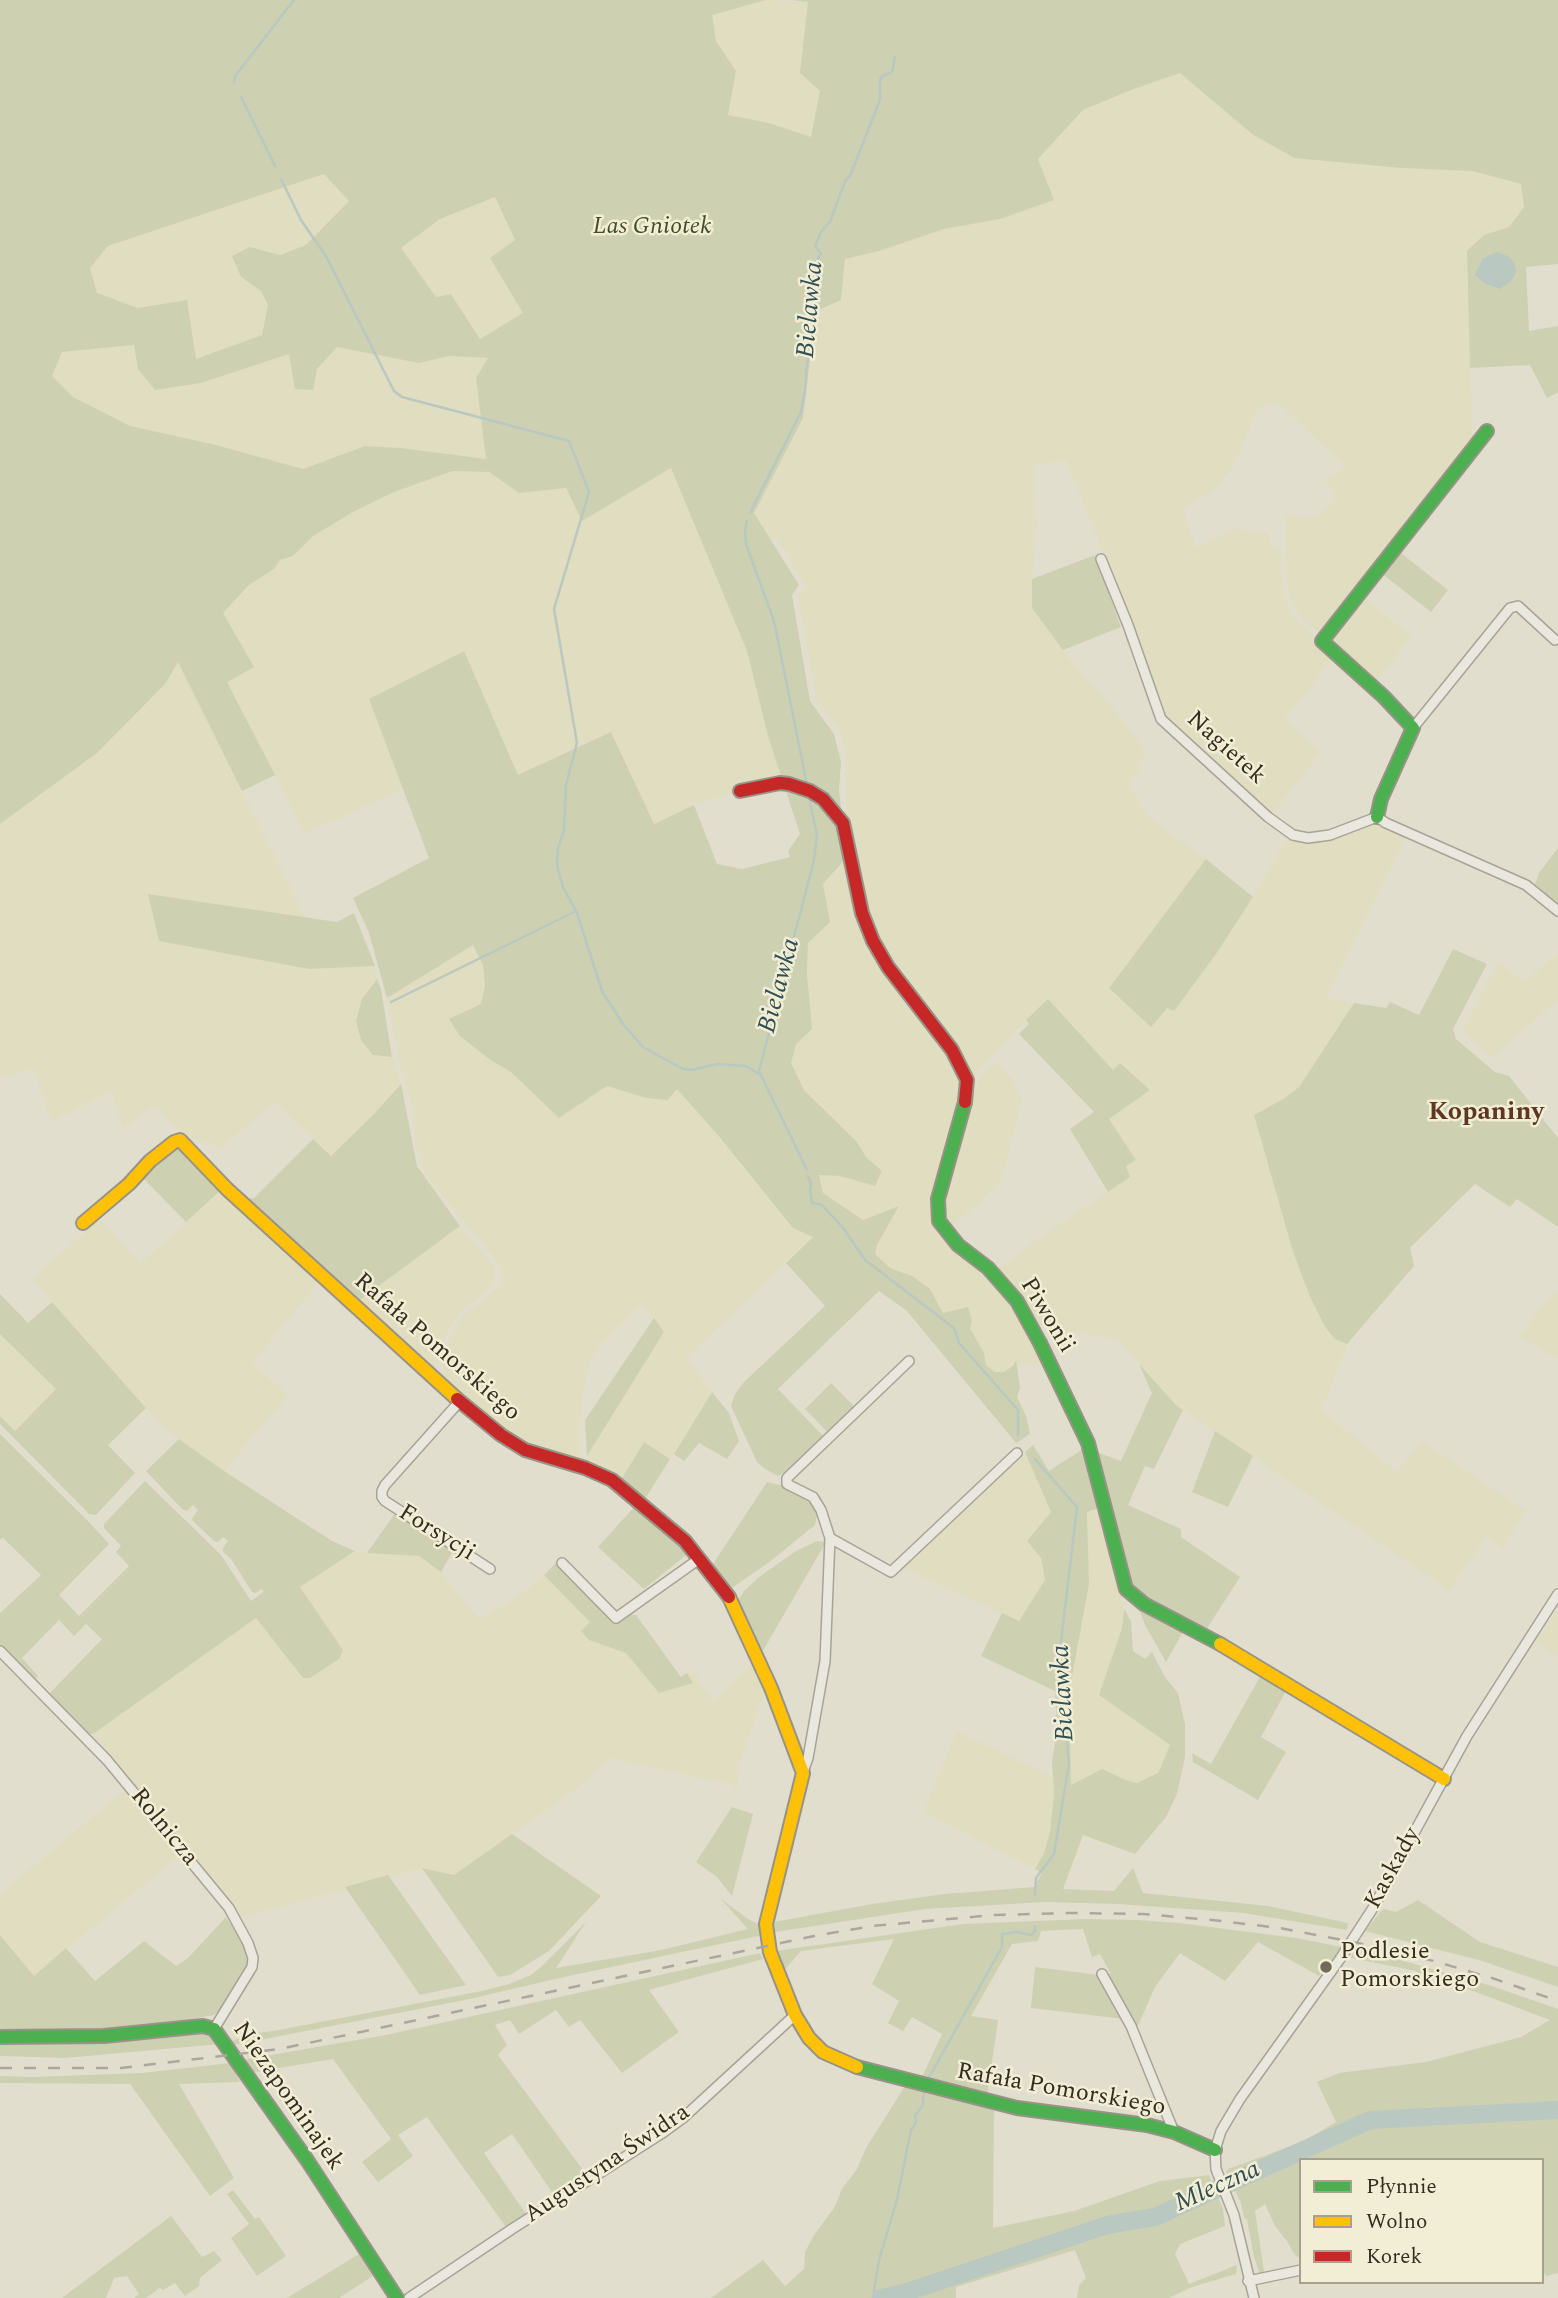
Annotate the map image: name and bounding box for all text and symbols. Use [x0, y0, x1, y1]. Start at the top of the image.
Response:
park label: Las Gniotek [593, 214, 711, 242]
water label: Bielawka [792, 260, 832, 360]
street label: Nagietek [1180, 706, 1270, 792]
water label: Bielawka [753, 935, 809, 1037]
district label: Kopaniny [1428, 1098, 1544, 1130]
street label: Rafała Pomorskiego [347, 1268, 525, 1428]
street label: Piwonii [1012, 1273, 1080, 1359]
street label: Forsycji [392, 1499, 480, 1569]
water label: Bielawka [1047, 1644, 1083, 1742]
street label: Rolnicza [123, 1783, 203, 1873]
street label: Kaskady [1360, 1823, 1428, 1915]
place label: Podlesie Pomorskiego [1340, 1939, 1479, 1995]
marker: Podlesie Pomorskiego [1318, 1959, 1334, 1975]
street label: Niezapominajek [225, 2017, 349, 2177]
street label: Rafała Pomorskiego [954, 2058, 1168, 2124]
street label: Augustyna Świdra [520, 2099, 696, 2231]
water label: Mleczna [1170, 2155, 1266, 2221]
legend [1299, 2158, 1544, 2284]
text: Płynnie [1366, 2171, 1437, 2203]
text: Wolno [1366, 2206, 1427, 2238]
text: Korek [1366, 2241, 1422, 2273]

